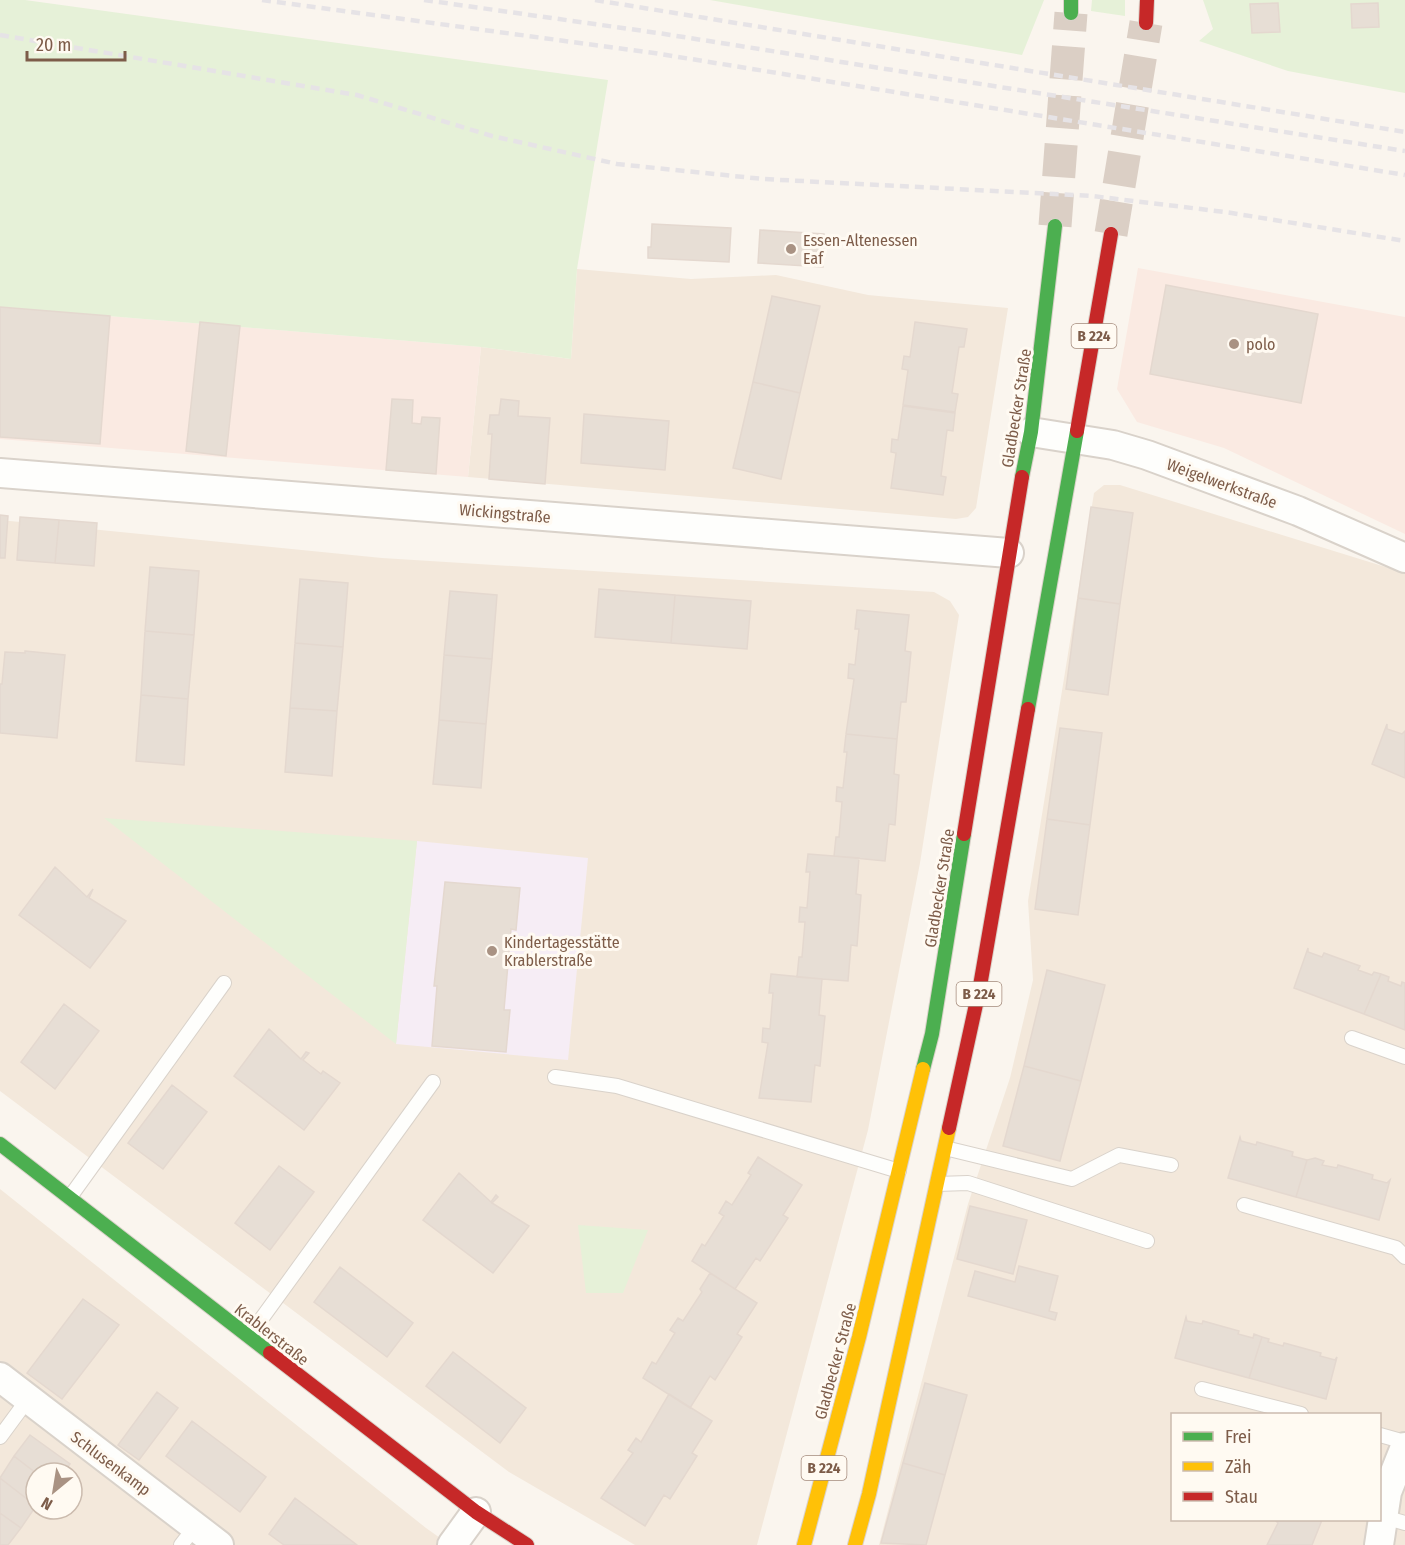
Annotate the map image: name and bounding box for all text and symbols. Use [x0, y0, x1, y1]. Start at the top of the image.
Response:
scale bar [27, 24, 124, 62]
text: 20 m [36, 34, 71, 56]
place label: Essen-Altenessen Eaf [803, 231, 918, 268]
marker: Essen-Altenessen Eaf [784, 242, 798, 256]
road number: B 224 [1072, 324, 1116, 348]
place label: polo [1246, 335, 1276, 354]
marker: polo [1227, 337, 1241, 351]
street label: Gladbecker Straße [998, 347, 1035, 469]
street label: Weigelwerkstraße [1164, 455, 1280, 512]
street label: Wickingstraße [458, 500, 552, 527]
street label: Gladbecker Straße [921, 827, 958, 949]
place label: Kindertagesstätte Krablerstraße [504, 933, 620, 970]
marker: Kindertagesstätte Krablerstraße [485, 944, 499, 958]
road number: B 224 [956, 982, 1002, 1006]
street label: Krablerstraße [231, 1300, 313, 1369]
street label: Gladbecker Straße [811, 1301, 860, 1422]
legend [1171, 1413, 1381, 1521]
text: Frei [1225, 1426, 1251, 1448]
street label: Schlusenkamp [67, 1427, 154, 1500]
road number: B 224 [802, 1456, 846, 1480]
text: Zäh [1225, 1456, 1252, 1478]
north arrow [24, 1461, 84, 1521]
text: Stau [1225, 1486, 1258, 1508]
text: N [38, 1493, 56, 1514]

